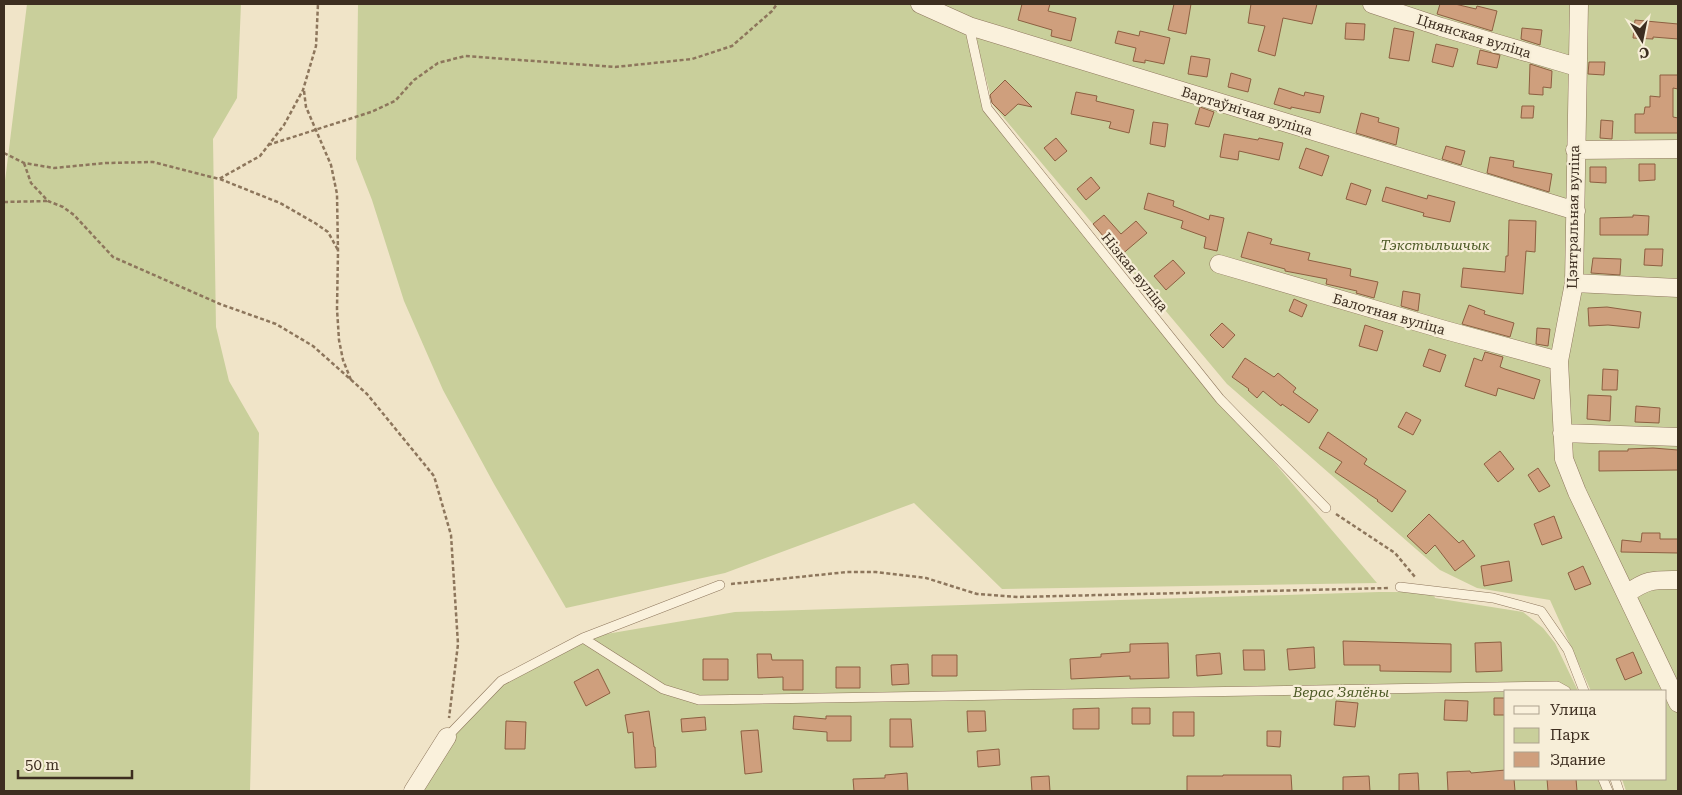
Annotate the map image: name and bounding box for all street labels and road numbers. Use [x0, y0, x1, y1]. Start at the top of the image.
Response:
street label: Цнянская вуліца [1415, 11, 1534, 61]
street label: Вартаўнічая вуліца [1180, 83, 1315, 139]
street label: Цэнтральная вуліца [1564, 145, 1582, 289]
street label: Нізкая вуліца [1098, 229, 1172, 315]
street label: Балотная вуліца [1331, 290, 1447, 338]

